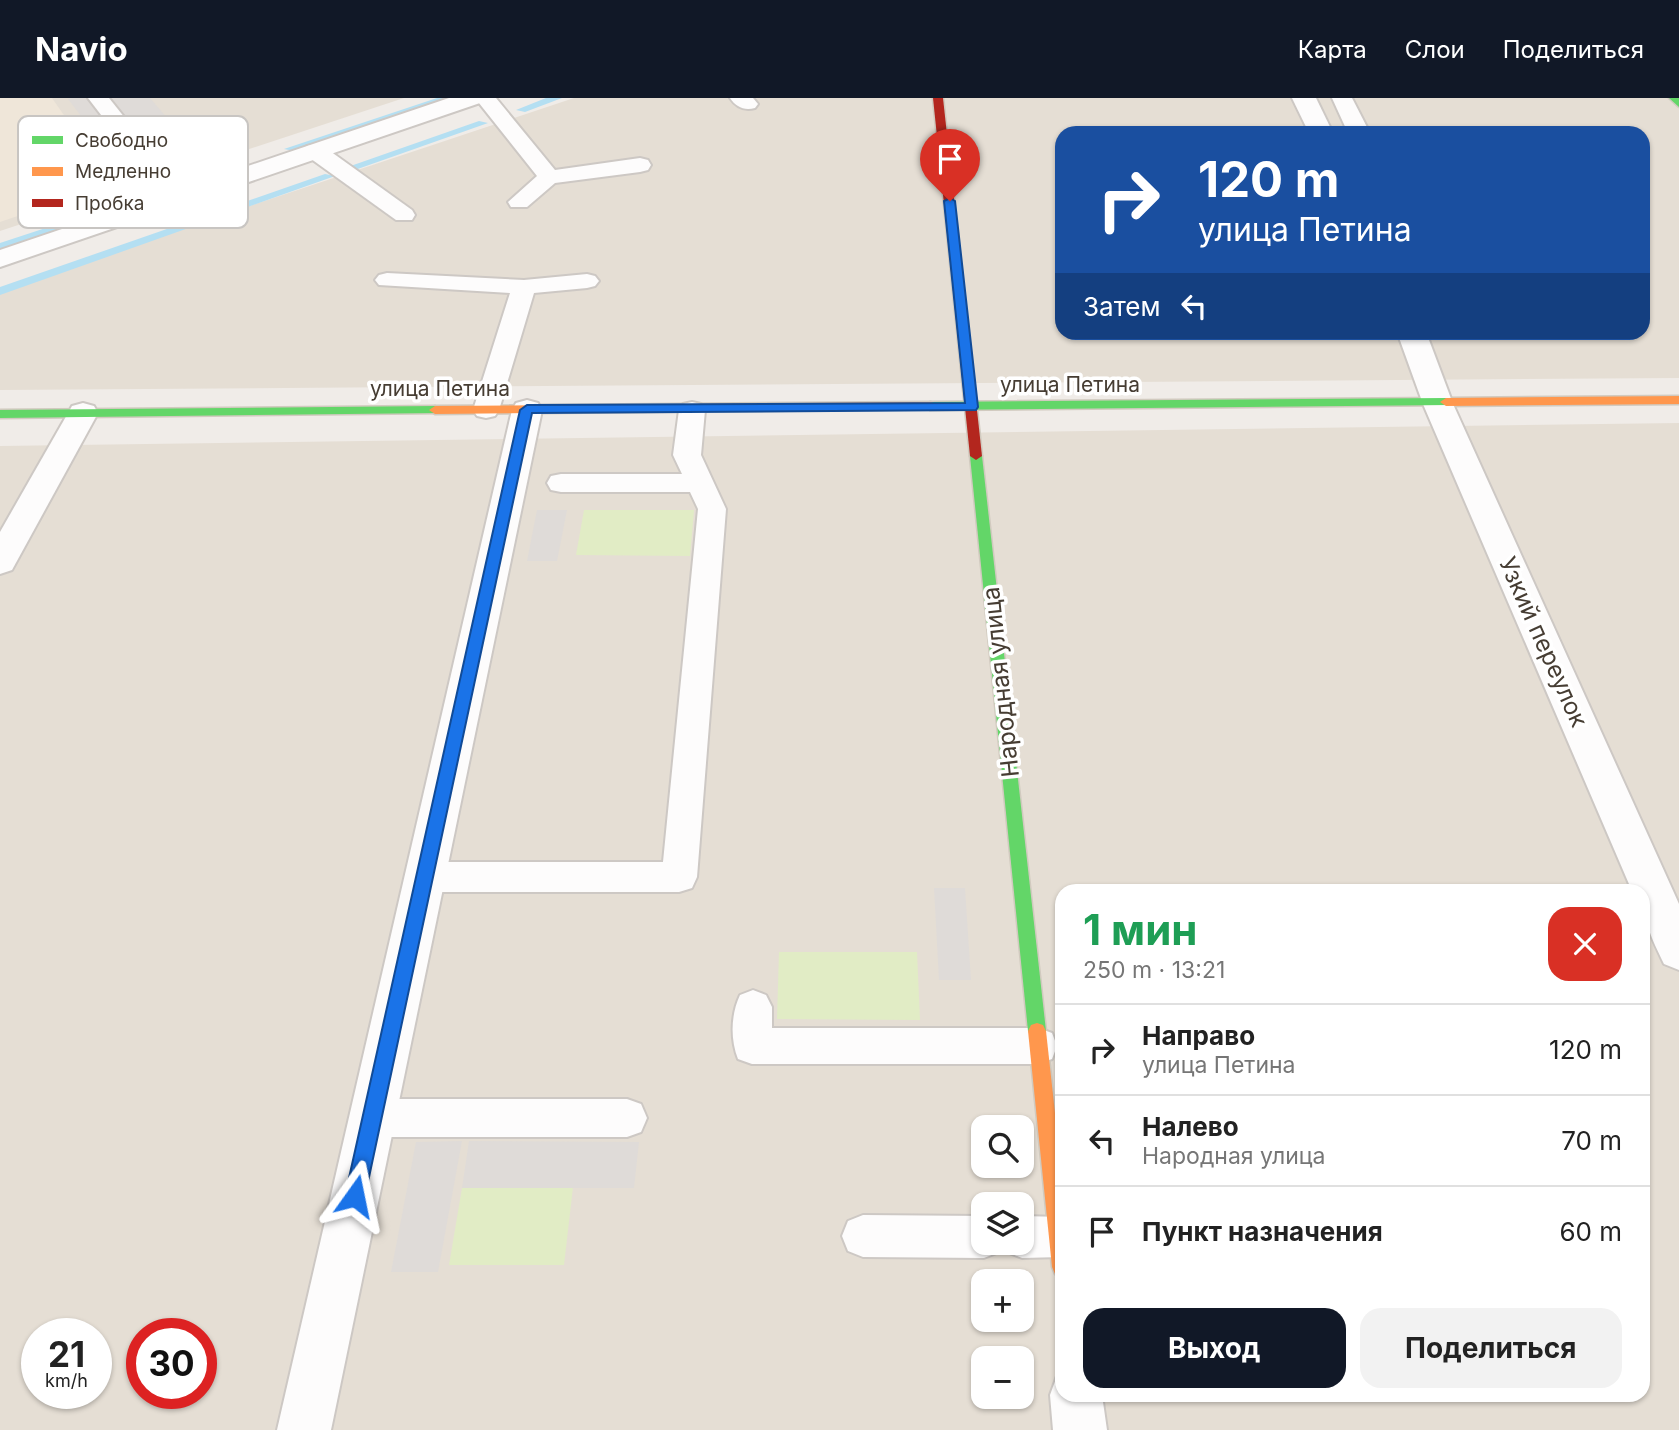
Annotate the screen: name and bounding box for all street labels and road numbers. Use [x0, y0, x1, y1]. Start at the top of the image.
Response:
street label: улица Петина [1000, 372, 1140, 397]
street label: улица Петина [370, 376, 510, 401]
street label: Узкий переулок [1493, 552, 1594, 731]
street label: Народная улица [976, 585, 1025, 779]

